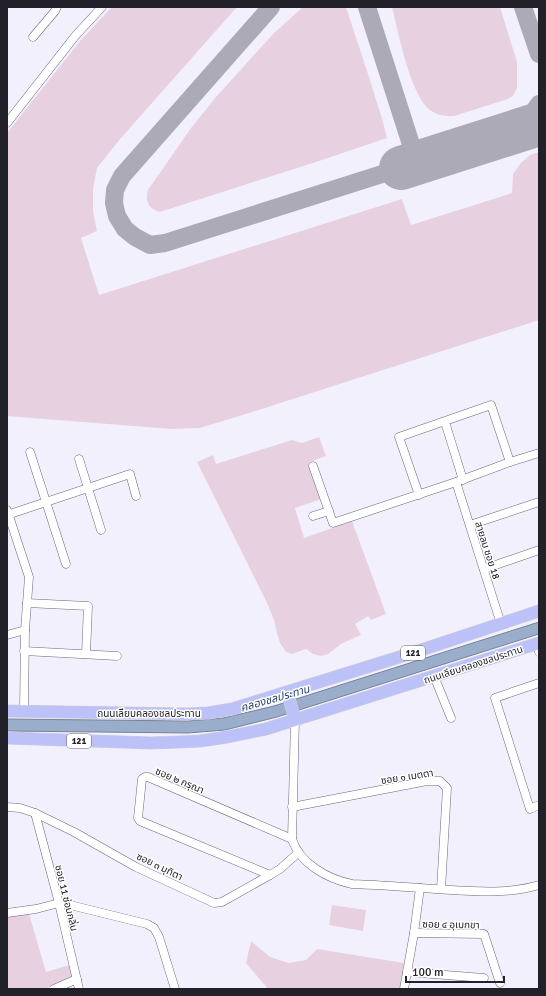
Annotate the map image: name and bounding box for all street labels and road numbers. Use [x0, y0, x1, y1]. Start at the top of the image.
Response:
street label: สายลม ซอย 18 [472, 520, 502, 581]
street label: ถนนเลียบคลองชลประทาน [422, 643, 524, 687]
road number: 121 [401, 646, 425, 660]
street label: ถนนเลียบคลองชลประทาน [97, 708, 201, 720]
road number: 121 [67, 734, 91, 748]
street label: ซอย ๒ กรุณา [153, 765, 206, 797]
street label: ซอย ๑ เมตตา [380, 767, 434, 787]
street label: ซอย ๓ มุทิตา [135, 851, 185, 883]
street label: ซอย 11 ซ่อนกลิ่น [52, 864, 81, 933]
street label: ซอย ๔ อุเบกขา [422, 919, 480, 931]

